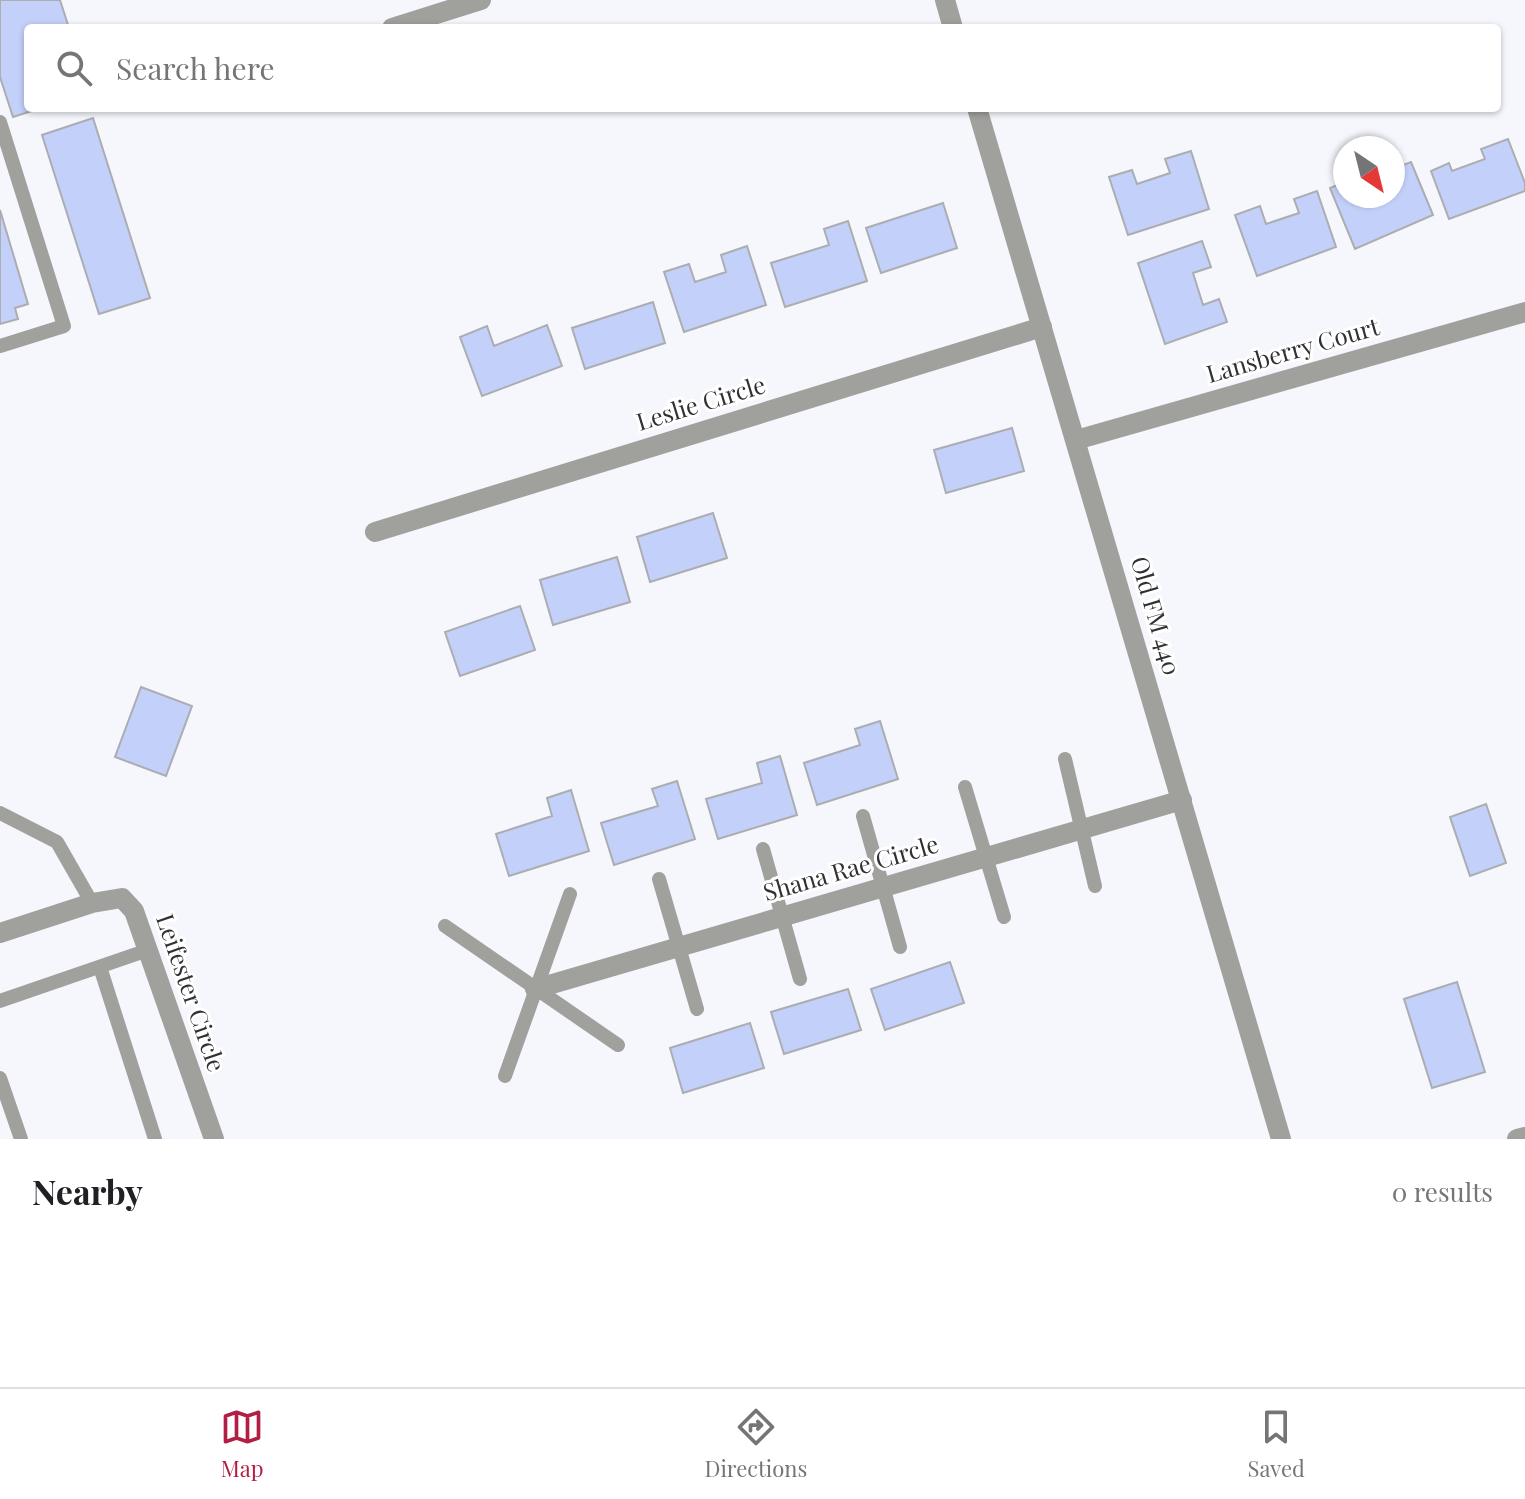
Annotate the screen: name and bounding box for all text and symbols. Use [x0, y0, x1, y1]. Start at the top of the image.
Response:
search box [24, 24, 1501, 112]
icon: search [52, 46, 96, 90]
text: Search here [116, 48, 275, 88]
north arrow [1333, 136, 1405, 208]
street label: Lansberry Court [1202, 309, 1383, 389]
street label: Leslie Circle [632, 367, 769, 437]
street label: Old FM 440 [1125, 552, 1189, 679]
street label: Shana Rae Circle [759, 827, 942, 907]
street label: Leifester Circle [150, 909, 234, 1075]
text: Nearby [32, 1168, 143, 1214]
text: 0 results [1392, 1174, 1493, 1209]
tab: Map [220, 1405, 264, 1483]
tab: Directions [704, 1405, 807, 1483]
tab: Saved [1248, 1405, 1305, 1483]

